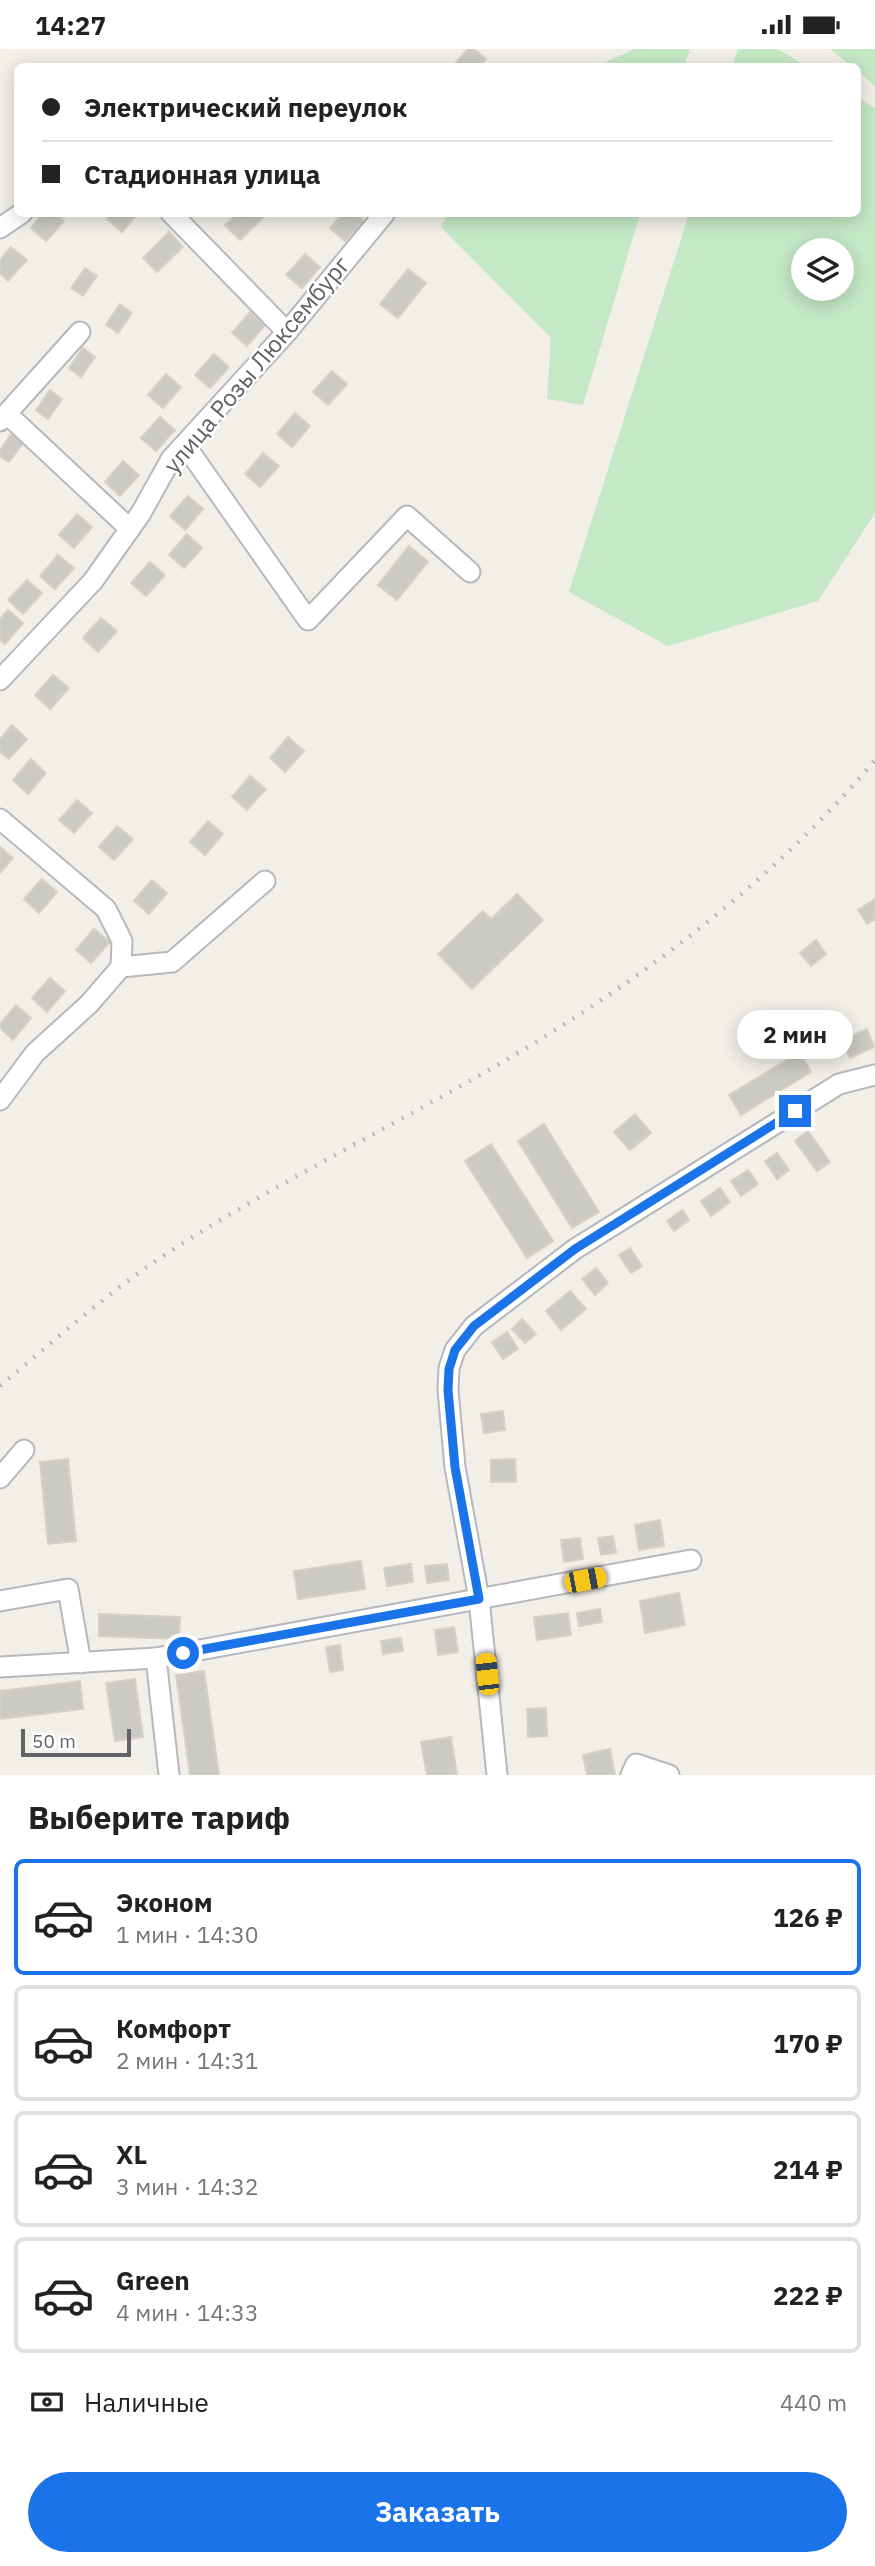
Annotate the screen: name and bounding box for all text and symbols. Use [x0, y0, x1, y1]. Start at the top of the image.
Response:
text: 14:27 [35, 8, 106, 42]
text: Электрический переулок [84, 90, 407, 124]
text: Стадионная улица [84, 157, 321, 191]
map controls [791, 238, 854, 301]
button: layers [791, 238, 854, 301]
street label: улица Розы Люксембург [156, 249, 357, 480]
callout: 2 мин [737, 1009, 853, 1059]
text: 2 мин [763, 1019, 827, 1049]
route end [779, 1095, 811, 1127]
car [563, 1566, 608, 1594]
route start [167, 1637, 199, 1669]
car [475, 1652, 500, 1696]
scale bar [21, 1726, 131, 1758]
text: 50 m [32, 1729, 76, 1753]
text: Выберите тариф [28, 1796, 290, 1838]
text: Эконом [116, 1885, 213, 1919]
icon: car [32, 1886, 95, 1949]
text: 126 ₽ [773, 1900, 843, 1934]
text: 1 мин · 14:30 [116, 1919, 259, 1949]
text: Комфорт [116, 2011, 231, 2045]
icon: car [32, 2012, 95, 2075]
text: 170 ₽ [773, 2026, 843, 2060]
text: 2 мин · 14:31 [116, 2045, 259, 2075]
text: XL [116, 2137, 147, 2171]
icon: car [32, 2138, 95, 2201]
text: 214 ₽ [773, 2152, 843, 2186]
text: 3 мин · 14:32 [116, 2171, 259, 2201]
text: Green [116, 2263, 190, 2297]
icon: car [32, 2264, 95, 2327]
text: 222 ₽ [773, 2278, 843, 2312]
text: 4 мин · 14:33 [116, 2297, 259, 2327]
icon: cash [28, 2383, 66, 2421]
text: Наличные [84, 2385, 209, 2419]
text: 440 m [780, 2387, 847, 2417]
button: Заказать [28, 2472, 847, 2552]

